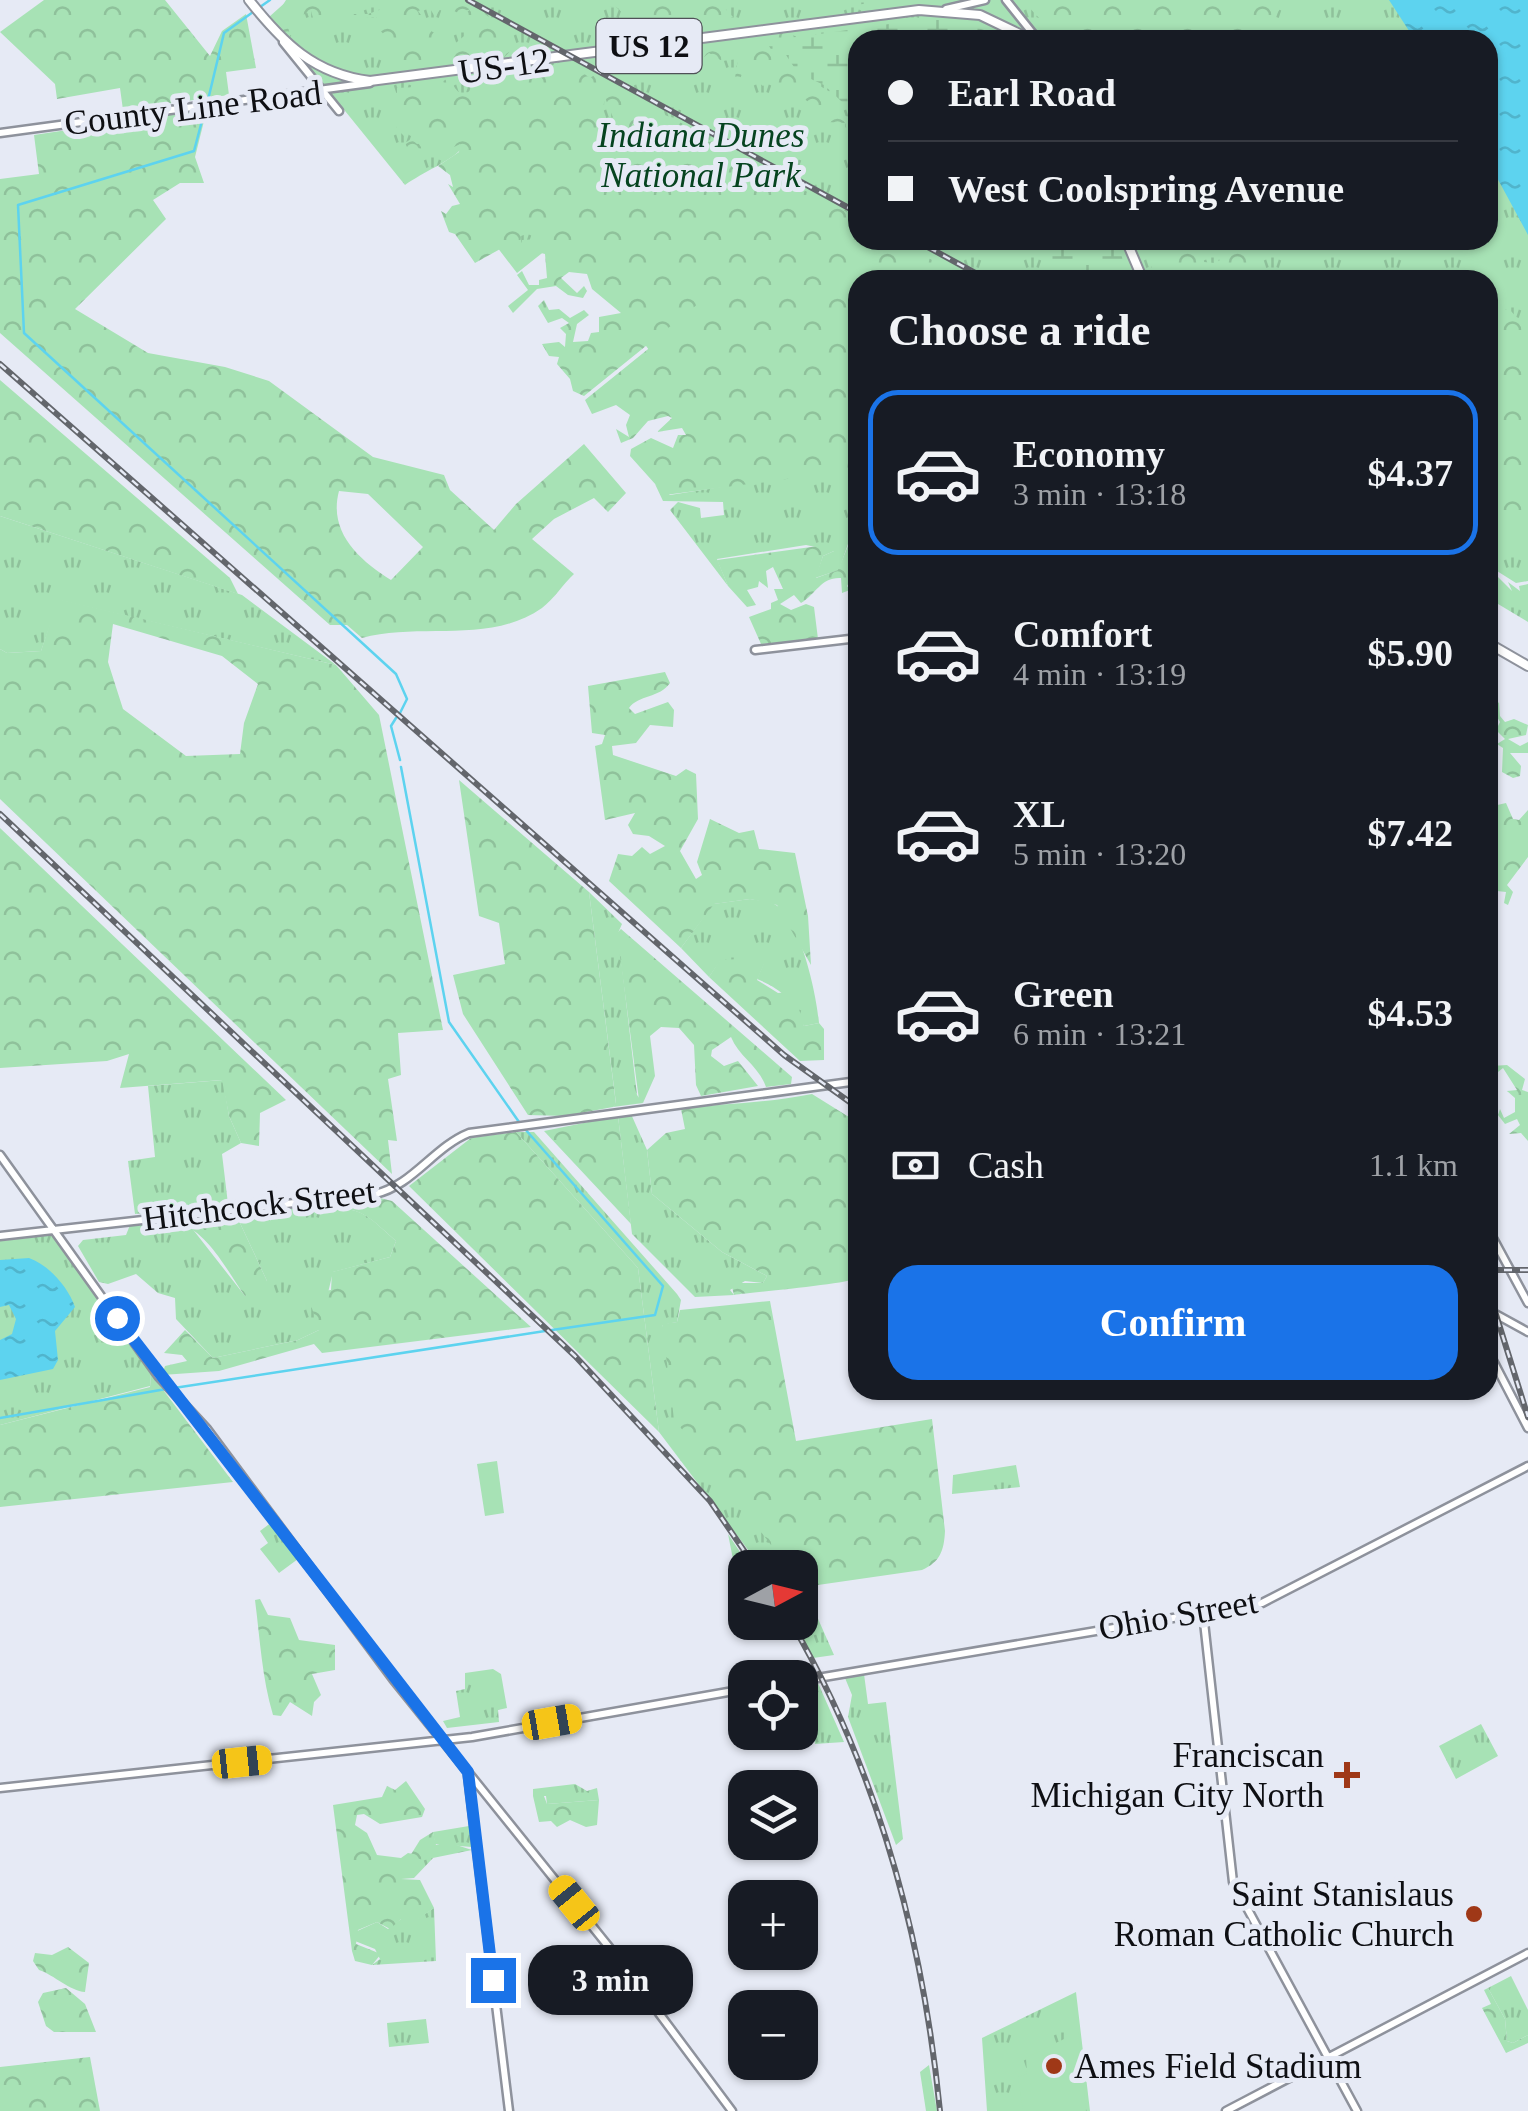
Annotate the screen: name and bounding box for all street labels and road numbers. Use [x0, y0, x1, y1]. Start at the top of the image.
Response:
road number: US 12 [596, 19, 702, 73]
street label: US-12 [456, 40, 552, 92]
street label: County Line Road [62, 73, 324, 143]
street label: Hitchcock Street [140, 1171, 378, 1239]
street label: Ohio Street [1096, 1582, 1261, 1648]

